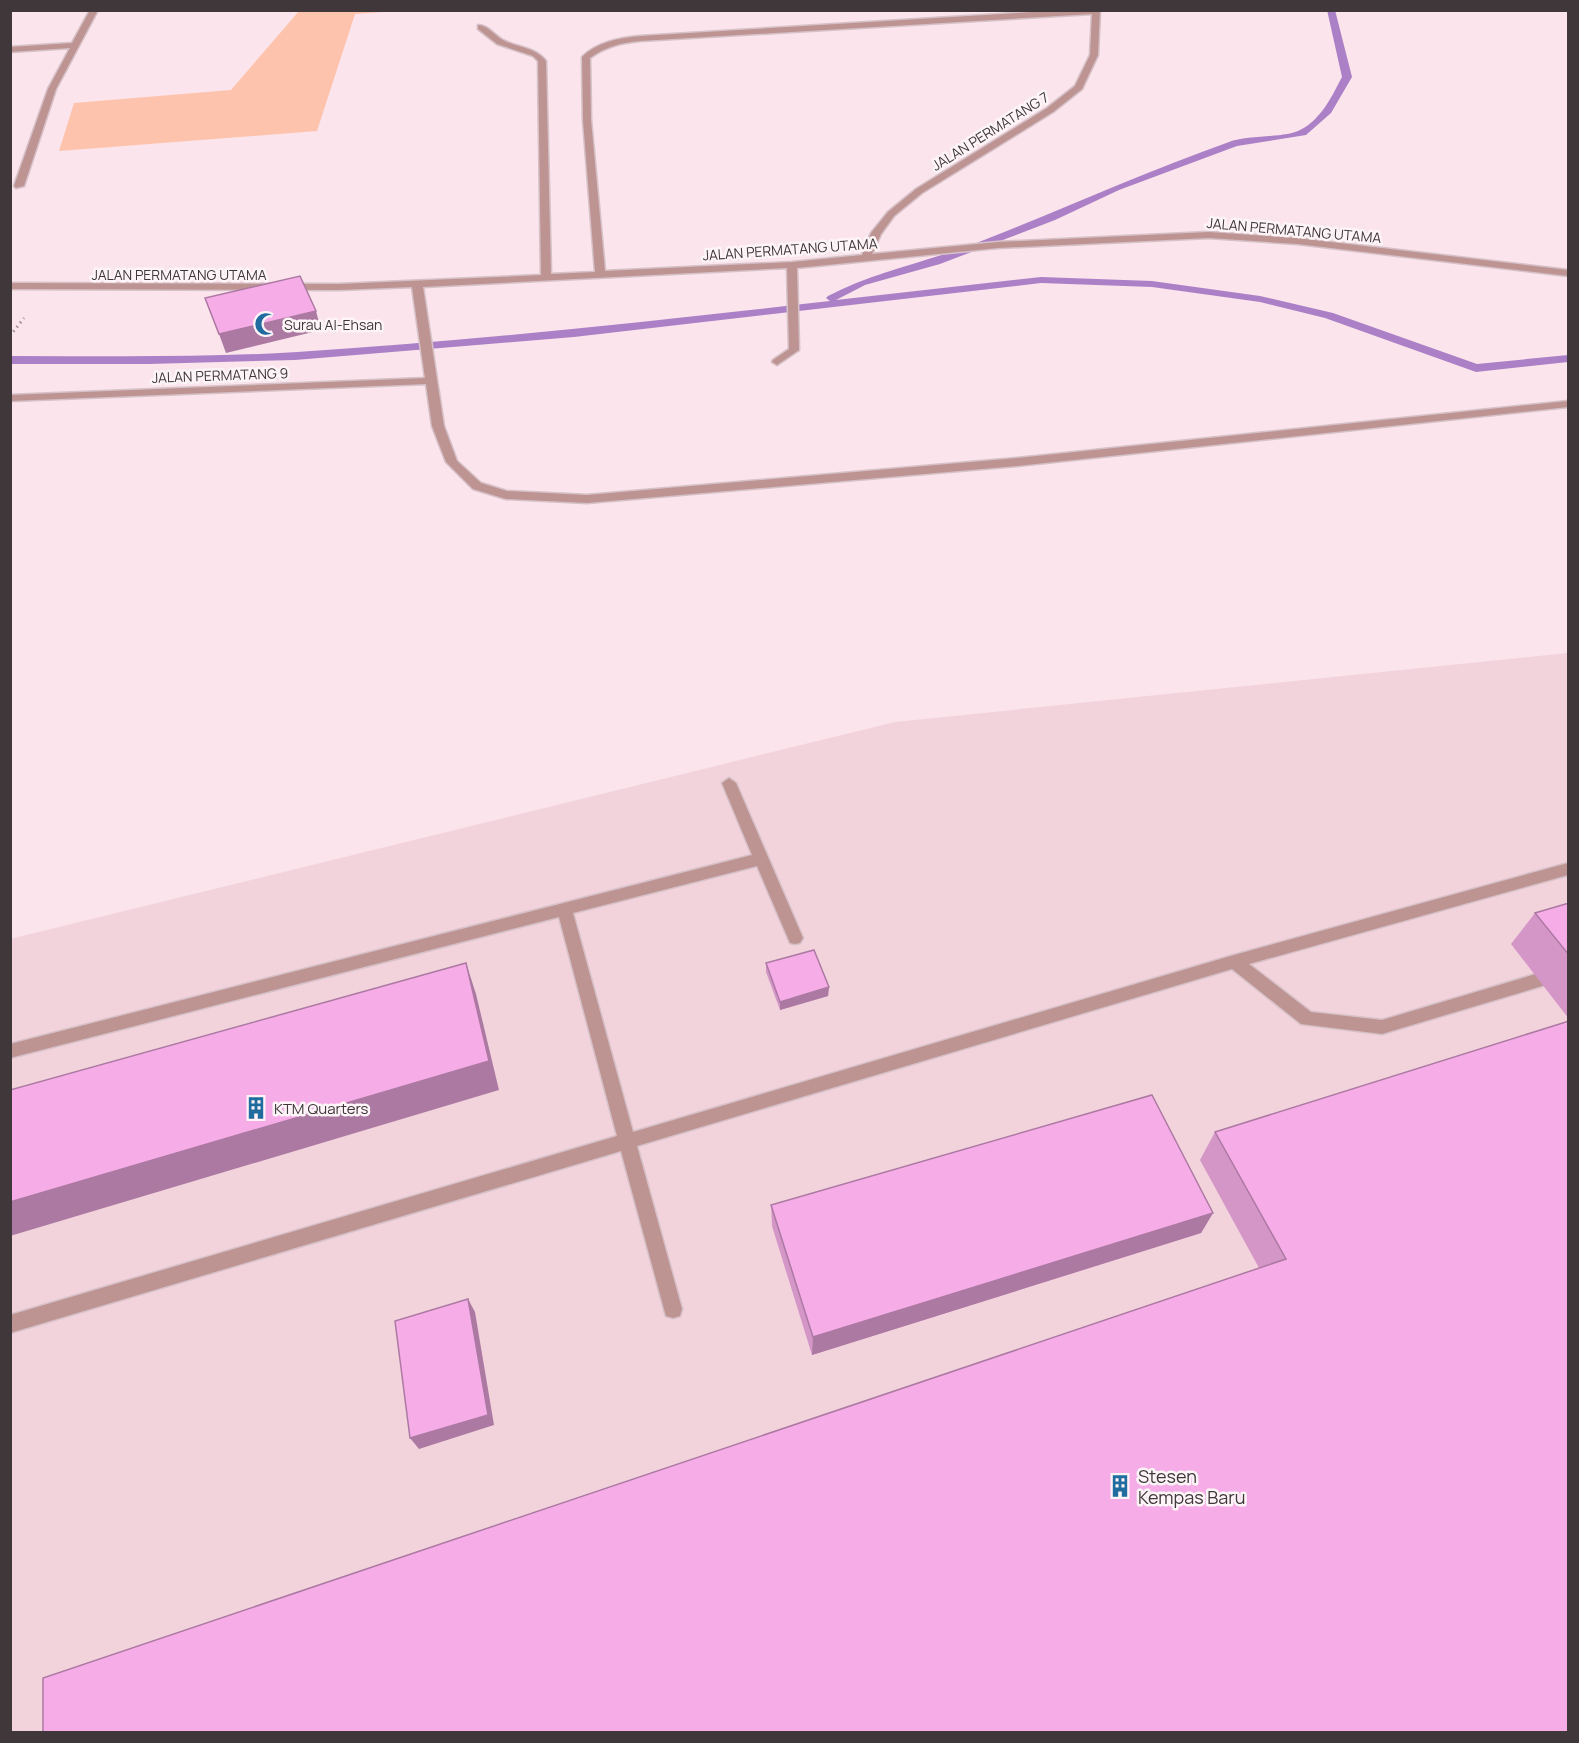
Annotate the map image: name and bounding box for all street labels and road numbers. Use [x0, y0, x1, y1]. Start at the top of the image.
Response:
street label: JALAN PERMATANG 7 [928, 87, 1052, 175]
street label: JALAN PERMATANG UTAMA [1206, 213, 1382, 247]
street label: JALAN PERMATANG UTAMA [702, 233, 878, 265]
street label: JALAN PERMATANG UTAMA [91, 265, 267, 284]
street label: JALAN PERMATANG 9 [151, 363, 289, 387]

